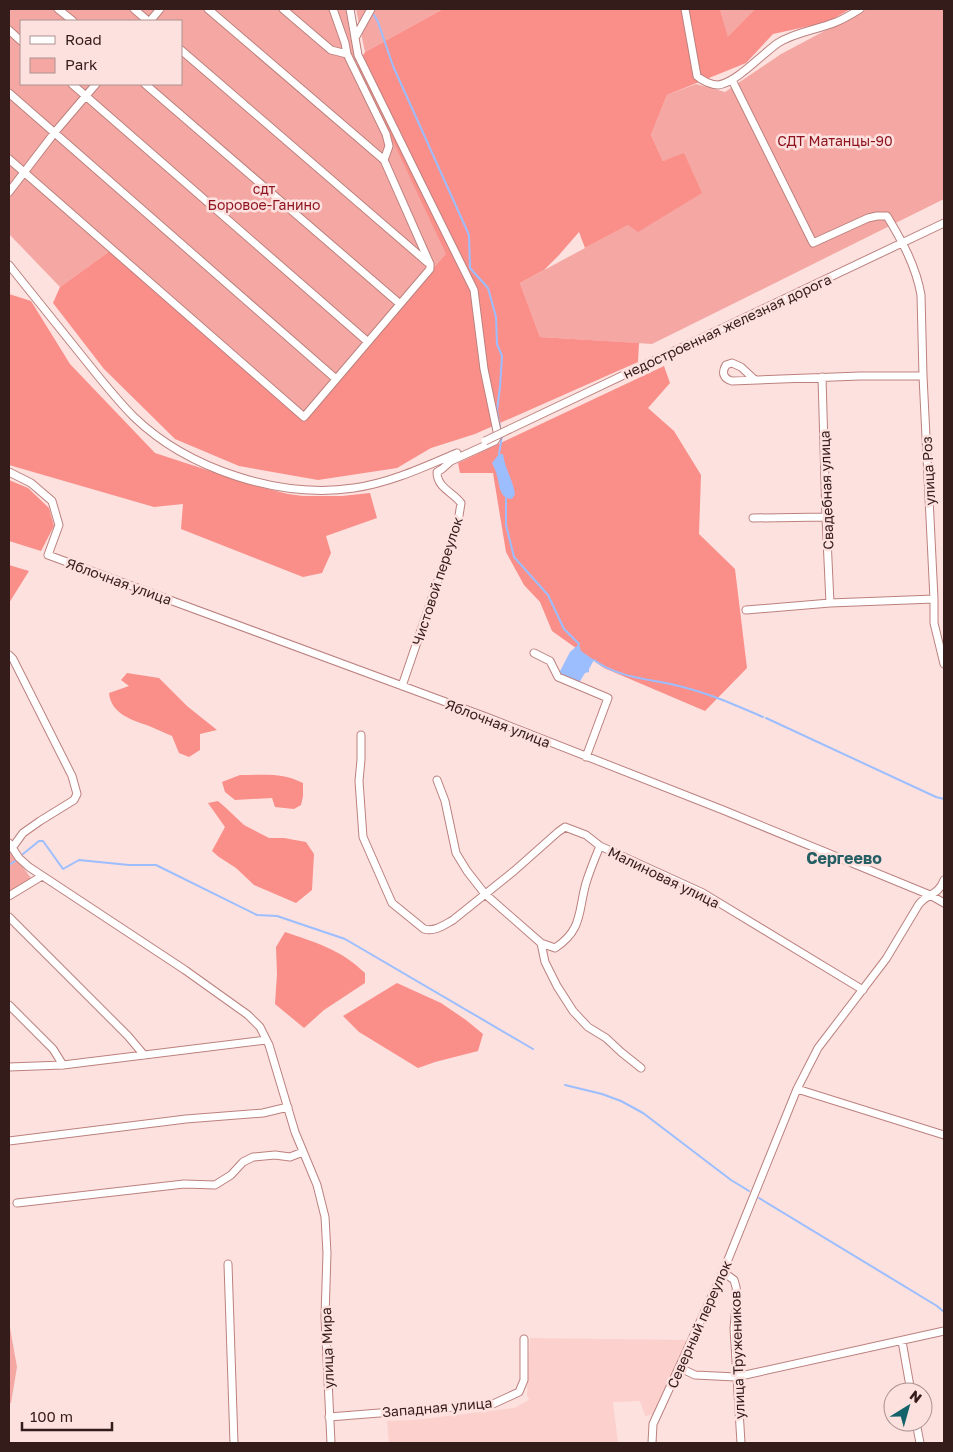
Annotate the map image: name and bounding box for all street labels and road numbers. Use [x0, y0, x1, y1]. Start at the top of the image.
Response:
street label: недостроенная железная дорога [620, 270, 834, 382]
street label: Свадебная улица [815, 430, 837, 550]
street label: улица Роз [918, 436, 938, 506]
street label: Чистовой переулок [408, 515, 466, 647]
street label: Яблочная улица [64, 554, 174, 608]
street label: Яблочная улица [443, 695, 553, 751]
street label: Малиновая улица [605, 843, 723, 911]
street label: Северный переулок [663, 1257, 735, 1391]
street label: улица Тружеников [726, 1290, 748, 1419]
street label: улица Мира [317, 1307, 337, 1389]
street label: Западная улица [381, 1394, 493, 1420]

